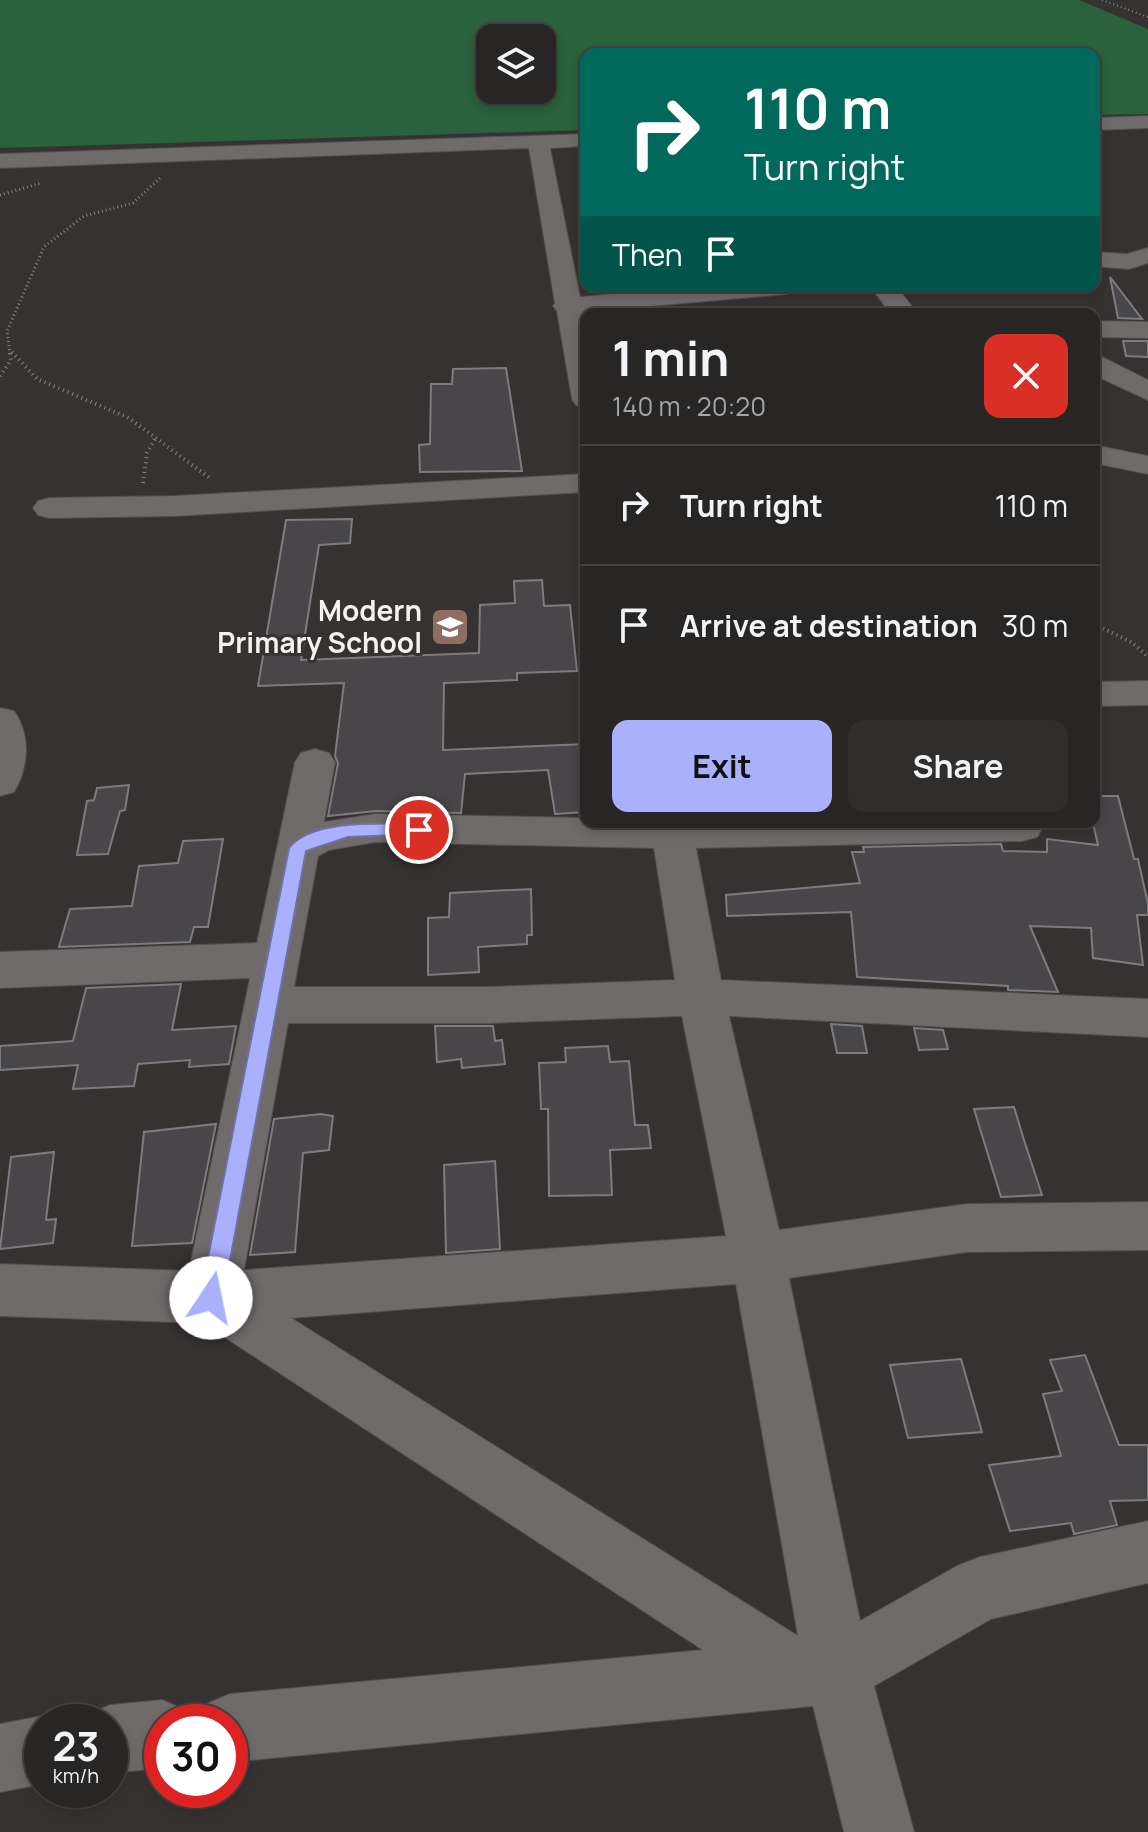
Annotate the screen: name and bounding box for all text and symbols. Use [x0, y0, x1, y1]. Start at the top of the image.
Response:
map controls [476, 24, 556, 104]
button: layers [476, 24, 556, 104]
text: 110 m [744, 69, 891, 146]
icon: right [612, 80, 716, 184]
text: Turn right [744, 142, 905, 191]
icon: arrive [699, 232, 743, 276]
text: Then [612, 234, 683, 275]
text: 1 min [612, 325, 729, 390]
button: close [984, 334, 1068, 418]
text: 140 m · 20:20 [612, 388, 766, 424]
icon: right [612, 483, 656, 527]
text: Turn right [680, 485, 823, 526]
text: 110 m [995, 485, 1068, 526]
place label: Modern Primary School [217, 591, 422, 661]
icon: arrive [612, 603, 656, 647]
text: Arrive at destination [680, 605, 978, 646]
text: 30 m [1002, 605, 1068, 646]
school or university icon: Modern Primary School [429, 606, 471, 648]
button: Exit [612, 720, 832, 812]
button: Share [848, 720, 1068, 812]
pin [385, 796, 453, 864]
icon: arrive [397, 808, 441, 852]
position arrow [169, 1256, 253, 1340]
speed limit sign: 30 [144, 1704, 248, 1808]
text: 23 [52, 1718, 100, 1773]
text: km/h [53, 1762, 99, 1789]

